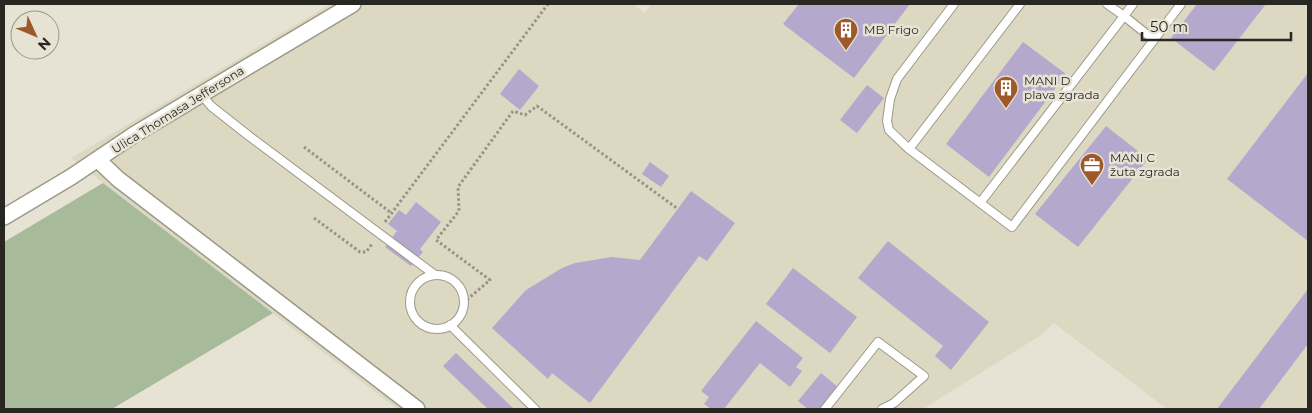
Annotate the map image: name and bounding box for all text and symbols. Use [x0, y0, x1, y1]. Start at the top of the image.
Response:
north arrow [10, 10, 60, 60]
scale bar [1142, 10, 1291, 42]
building icon: MB Frigo [833, 17, 859, 51]
text: 50 m [1150, 17, 1188, 36]
place label: MB Frigo [864, 22, 919, 37]
text: N [34, 34, 55, 54]
street label: Ulica Thomasa Jeffersona [109, 63, 247, 157]
place label: MANI D plava zgrada [1024, 73, 1100, 102]
building icon: MANI D plava zgrada [993, 75, 1019, 109]
place label: MANI C žuta zgrada [1110, 150, 1180, 179]
office icon: MANI C žuta zgrada [1079, 152, 1105, 186]

